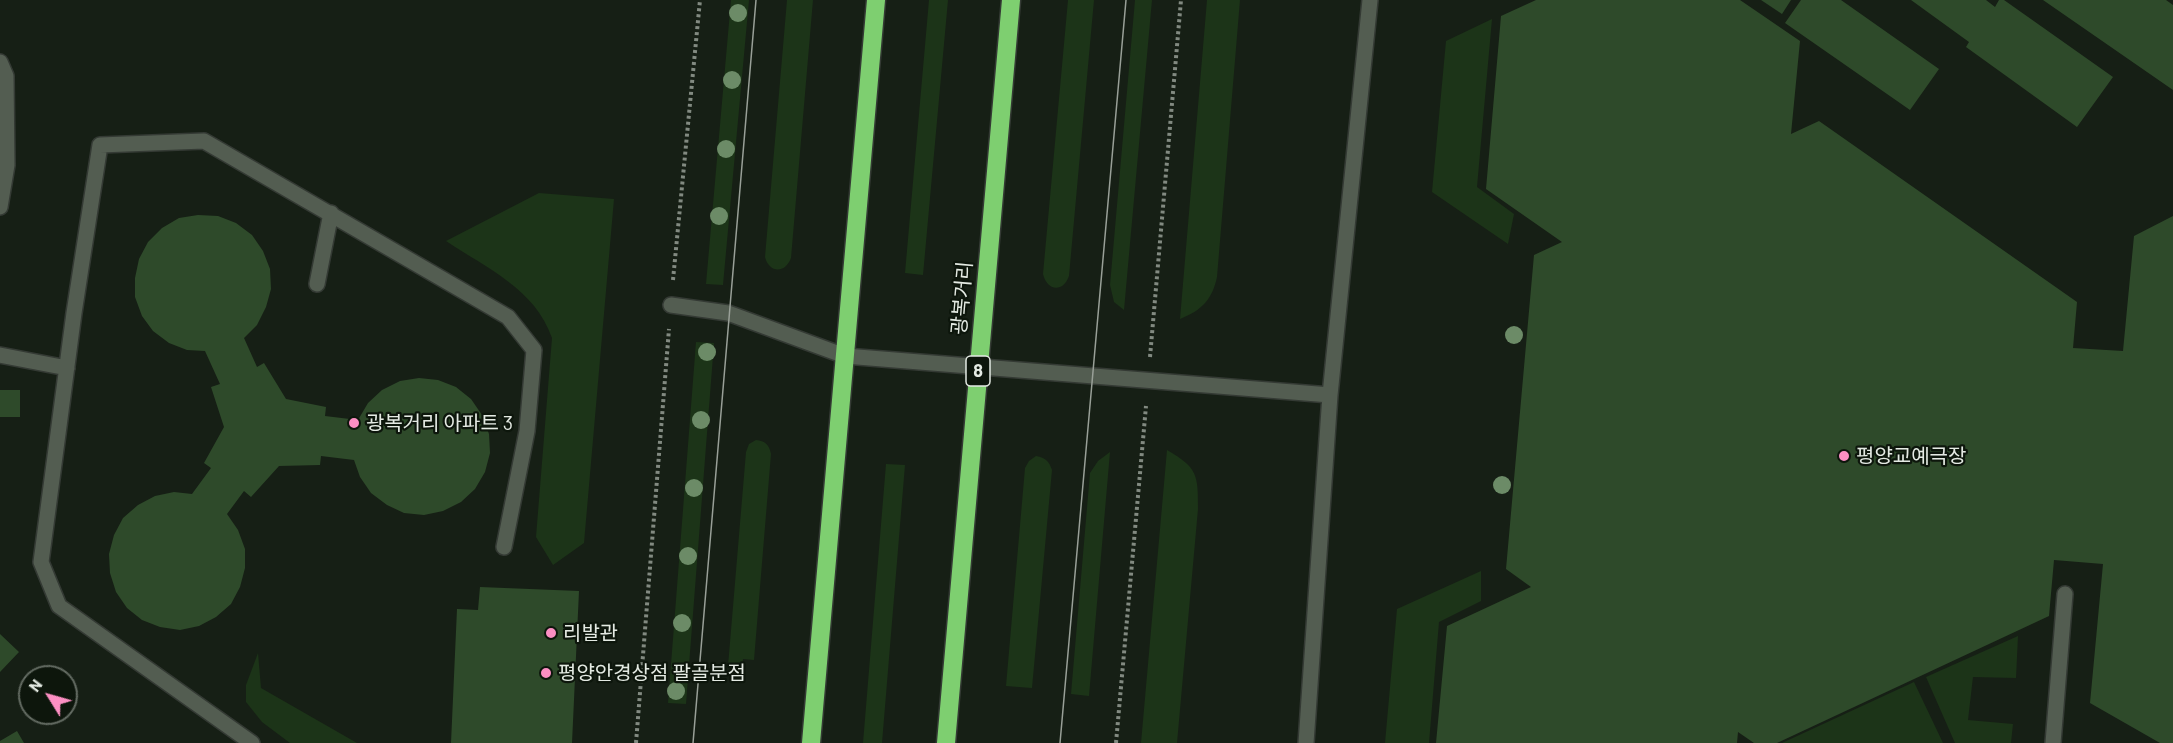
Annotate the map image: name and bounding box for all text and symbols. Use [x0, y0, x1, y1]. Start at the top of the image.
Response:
street label: 광복거리 [947, 260, 977, 336]
road number: 8 [966, 356, 990, 386]
place label: 광복거리 아파트 3 [366, 411, 513, 435]
marker: 광복거리 아파트 3 [347, 416, 361, 430]
place label: 평양교예극장 [1856, 444, 1966, 468]
marker: 평양교예극장 [1837, 449, 1851, 463]
place label: 리발관 [563, 621, 618, 645]
marker: 리발관 [544, 626, 558, 640]
place label: 평양안경상점 팔골분점 [558, 661, 746, 685]
north arrow [18, 665, 78, 725]
marker: 평양안경상점 팔골분점 [539, 666, 553, 680]
text: N [24, 675, 46, 695]

